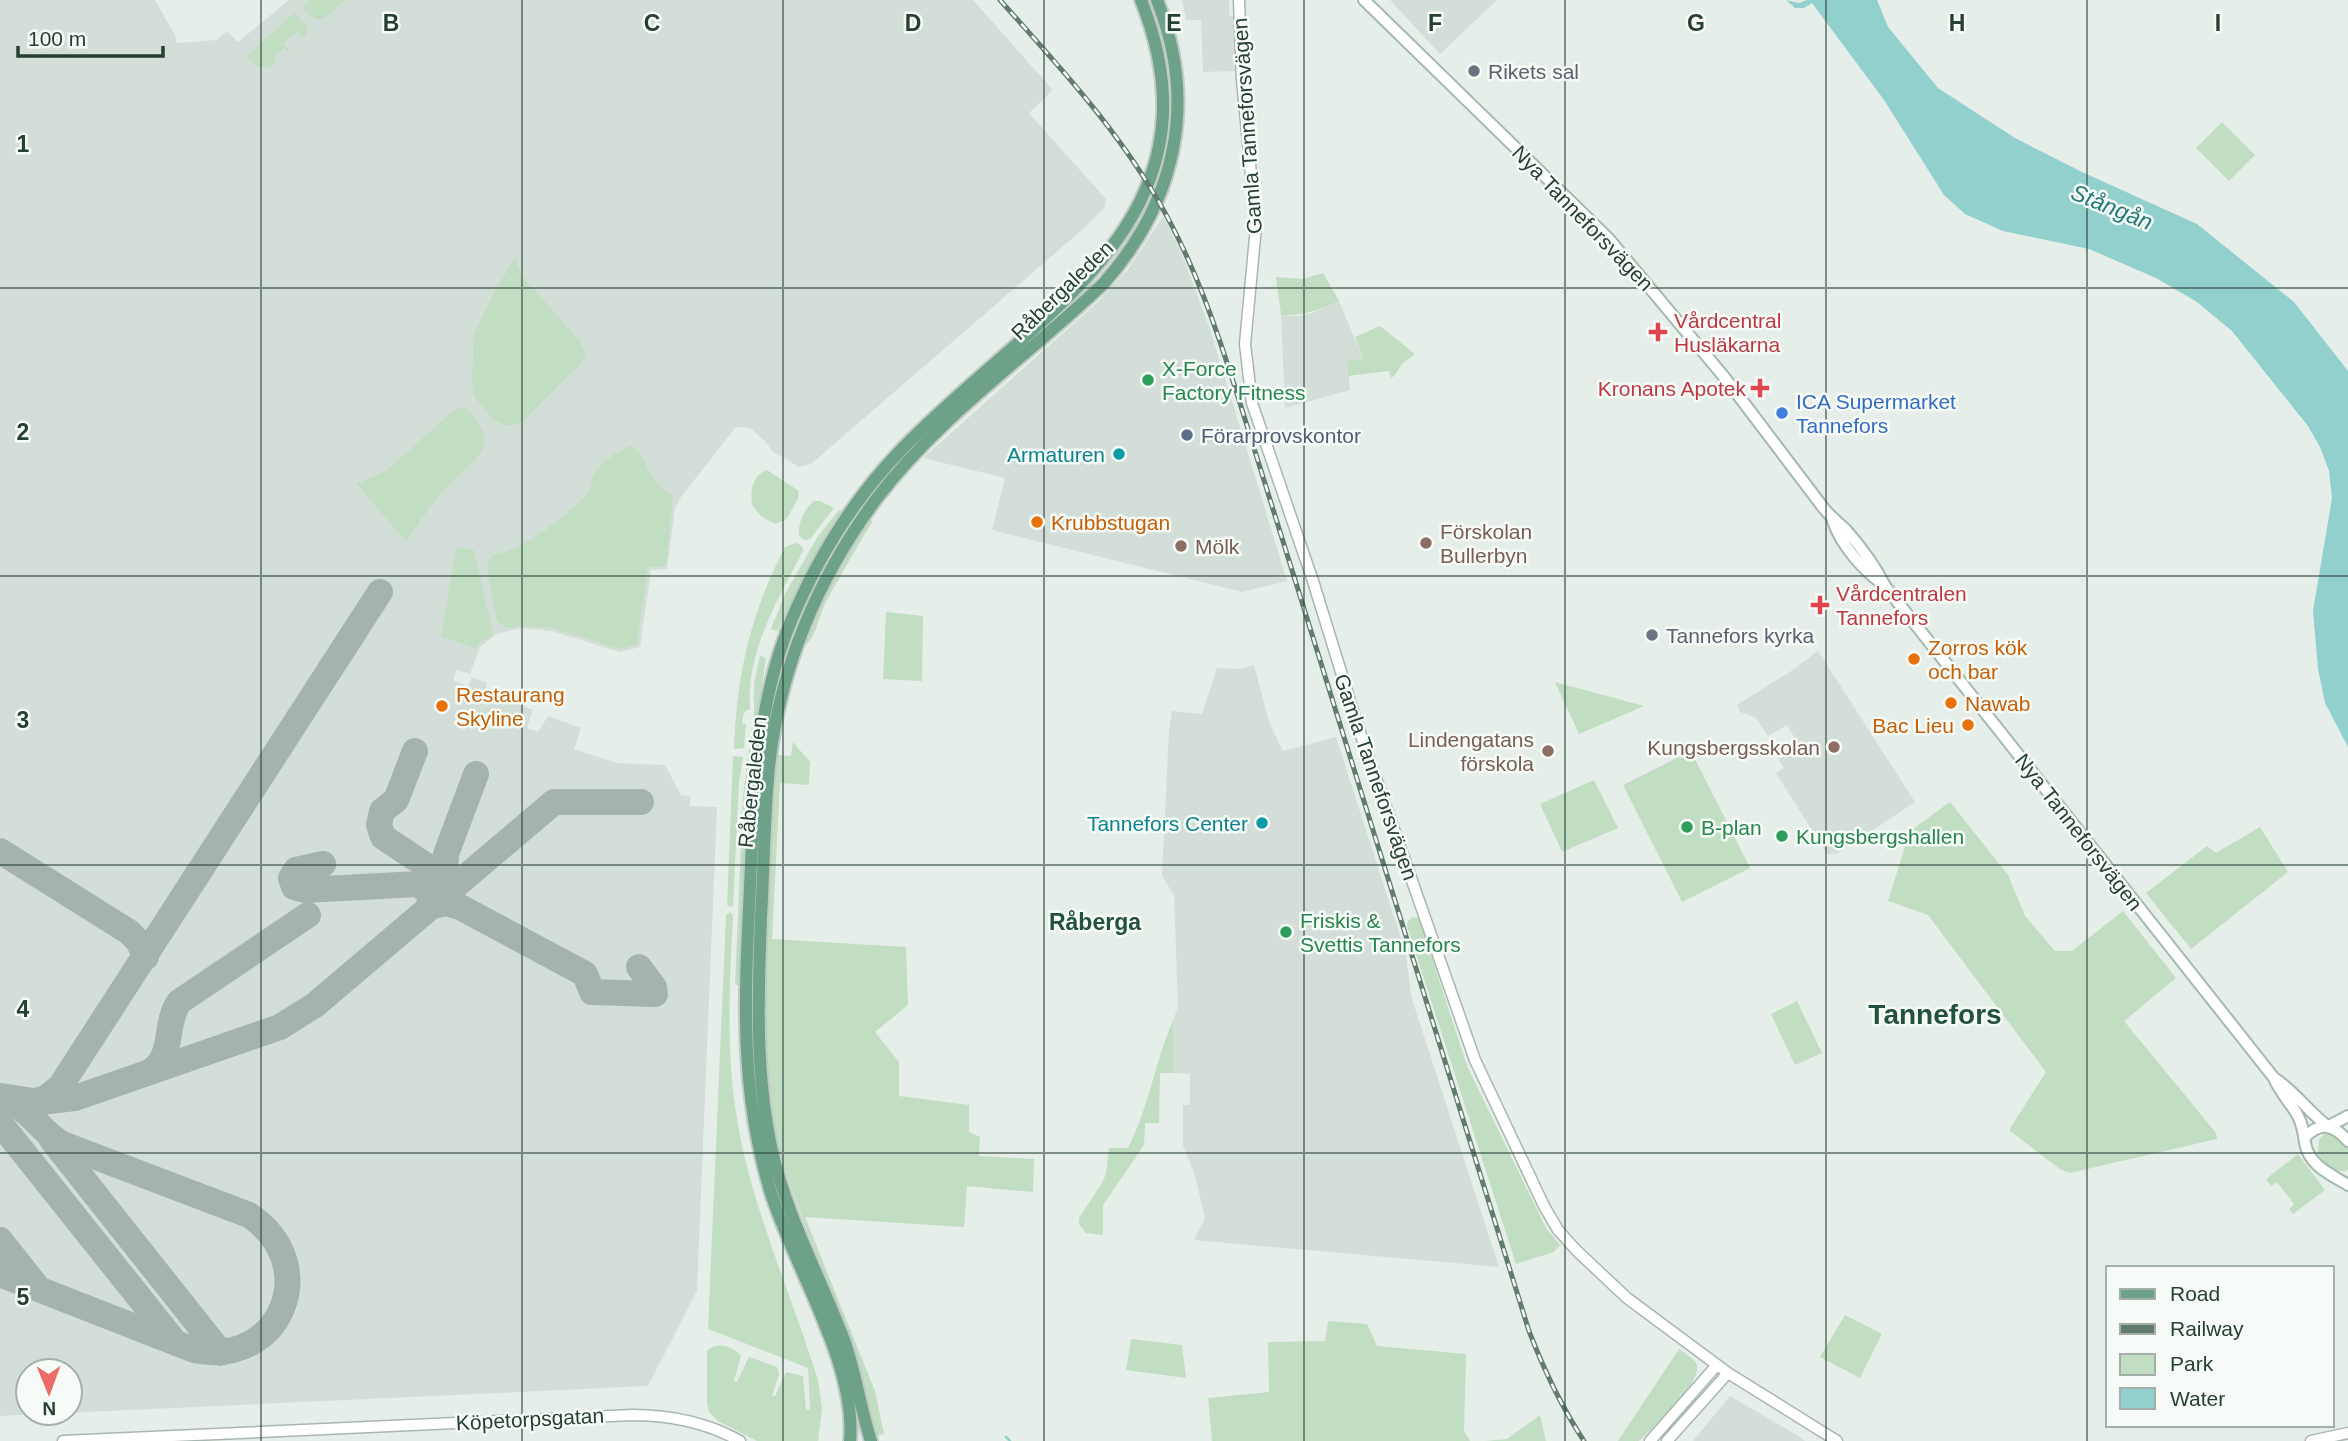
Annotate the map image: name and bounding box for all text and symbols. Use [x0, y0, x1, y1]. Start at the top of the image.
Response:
text: B [383, 10, 399, 36]
text: C [644, 10, 660, 36]
text: D [905, 10, 921, 36]
text: E [1166, 10, 1182, 36]
text: F [1428, 10, 1442, 36]
text: G [1687, 10, 1705, 36]
text: H [1949, 10, 1965, 36]
text: I [2215, 10, 2221, 36]
scale bar [18, 14, 163, 58]
street label: Gamla Tanneforsvägen [1228, 17, 1266, 235]
text: 100 m [28, 27, 86, 50]
place label: Rikets sal [1488, 60, 1579, 83]
marker: Rikets sal [1466, 63, 1482, 79]
text: 1 [17, 131, 30, 157]
street label: Nya Tanneforsvägen [1508, 141, 1658, 295]
water label: Stångån [2067, 179, 2157, 235]
street label: Råbergaleden [1007, 236, 1117, 344]
place label: Vårdcentral Husläkarna [1674, 309, 1781, 356]
marker: Vårdcentral Husläkarna [1648, 322, 1668, 342]
place label: X-Force Factory Fitness [1162, 357, 1306, 404]
marker: X-Force Factory Fitness [1140, 372, 1156, 388]
place label: Kronans Apotek [1598, 377, 1746, 400]
marker: Kronans Apotek [1752, 380, 1768, 396]
place label: ICA Supermarket Tannefors [1796, 390, 1956, 437]
marker: ICA Supermarket Tannefors [1774, 405, 1790, 421]
text: 2 [17, 419, 29, 445]
place label: Förarprovskontor [1201, 424, 1361, 447]
marker: Förarprovskontor [1179, 427, 1195, 443]
place label: Armaturen [1007, 443, 1105, 466]
marker: Armaturen [1111, 446, 1127, 462]
place label: Krubbstugan [1051, 511, 1170, 534]
marker: Krubbstugan [1029, 514, 1045, 530]
place label: Förskolan Bullerbyn [1440, 520, 1532, 567]
place label: Mölk [1195, 535, 1240, 558]
marker: Förskolan Bullerbyn [1418, 535, 1434, 551]
marker: Mölk [1173, 538, 1189, 554]
place label: Vårdcentralen Tannefors [1836, 582, 1967, 629]
marker: Vårdcentralen Tannefors [1810, 595, 1830, 615]
place label: Tannefors kyrka [1666, 624, 1815, 647]
marker: Tannefors kyrka [1644, 627, 1660, 643]
place label: Zorros kök och bar [1928, 636, 2028, 683]
marker: Zorros kök och bar [1906, 651, 1922, 667]
street label: Gamla Tanneforsvägen [1330, 671, 1422, 883]
place label: Restaurang Skyline [456, 683, 565, 730]
place label: Nawab [1965, 692, 2030, 715]
marker: Nawab [1943, 695, 1959, 711]
marker: Restaurang Skyline [434, 698, 450, 714]
text: 3 [17, 707, 29, 733]
place label: Bac Lieu [1872, 714, 1954, 737]
street label: Råbergaleden [734, 715, 770, 849]
marker: Bac Lieu [1960, 717, 1976, 733]
place label: Lindengatans förskola [1408, 728, 1534, 775]
place label: Kungsbergsskolan [1647, 736, 1820, 759]
marker: Kungsbergsskolan [1826, 739, 1842, 755]
marker: Lindengatans förskola [1540, 743, 1556, 759]
street label: Nya Tanneforsvägen [2011, 749, 2147, 915]
place label: Tannefors Center [1087, 812, 1248, 835]
marker: Tannefors Center [1254, 815, 1270, 831]
place label: B-plan [1701, 816, 1762, 839]
marker: B-plan [1679, 819, 1695, 835]
place label: Kungsbergshallen [1796, 825, 1964, 848]
marker: Kungsbergshallen [1774, 828, 1790, 844]
district label: Råberga [1049, 909, 1141, 935]
place label: Friskis & Svettis Tannefors [1300, 909, 1461, 956]
marker: Friskis & Svettis Tannefors [1278, 924, 1294, 940]
text: 4 [17, 996, 30, 1022]
district label: Tannefors [1868, 999, 2002, 1030]
legend [2106, 1266, 2334, 1427]
text: Road [2170, 1282, 2220, 1305]
text: 5 [17, 1284, 30, 1310]
text: Railway [2170, 1317, 2244, 1340]
text: Park [2170, 1352, 2214, 1375]
north arrow [14, 1357, 84, 1427]
text: Water [2170, 1387, 2225, 1410]
text: N [42, 1398, 56, 1419]
street label: Köpetorpsgatan [455, 1404, 605, 1434]

